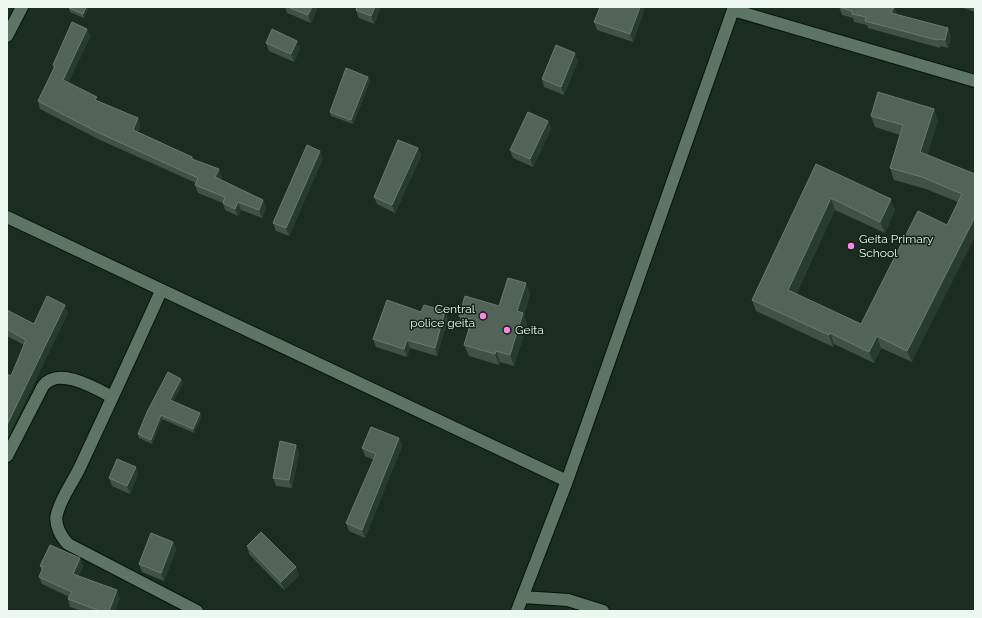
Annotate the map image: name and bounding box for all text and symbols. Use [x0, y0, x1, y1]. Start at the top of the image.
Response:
place label: Geita Primary School [859, 232, 934, 260]
marker: Geita Primary School [846, 241, 856, 251]
place label: Central police geita [410, 302, 476, 330]
marker: Central police geita [478, 311, 488, 321]
place label: Geita [515, 323, 544, 337]
marker: Geita [502, 325, 512, 335]

